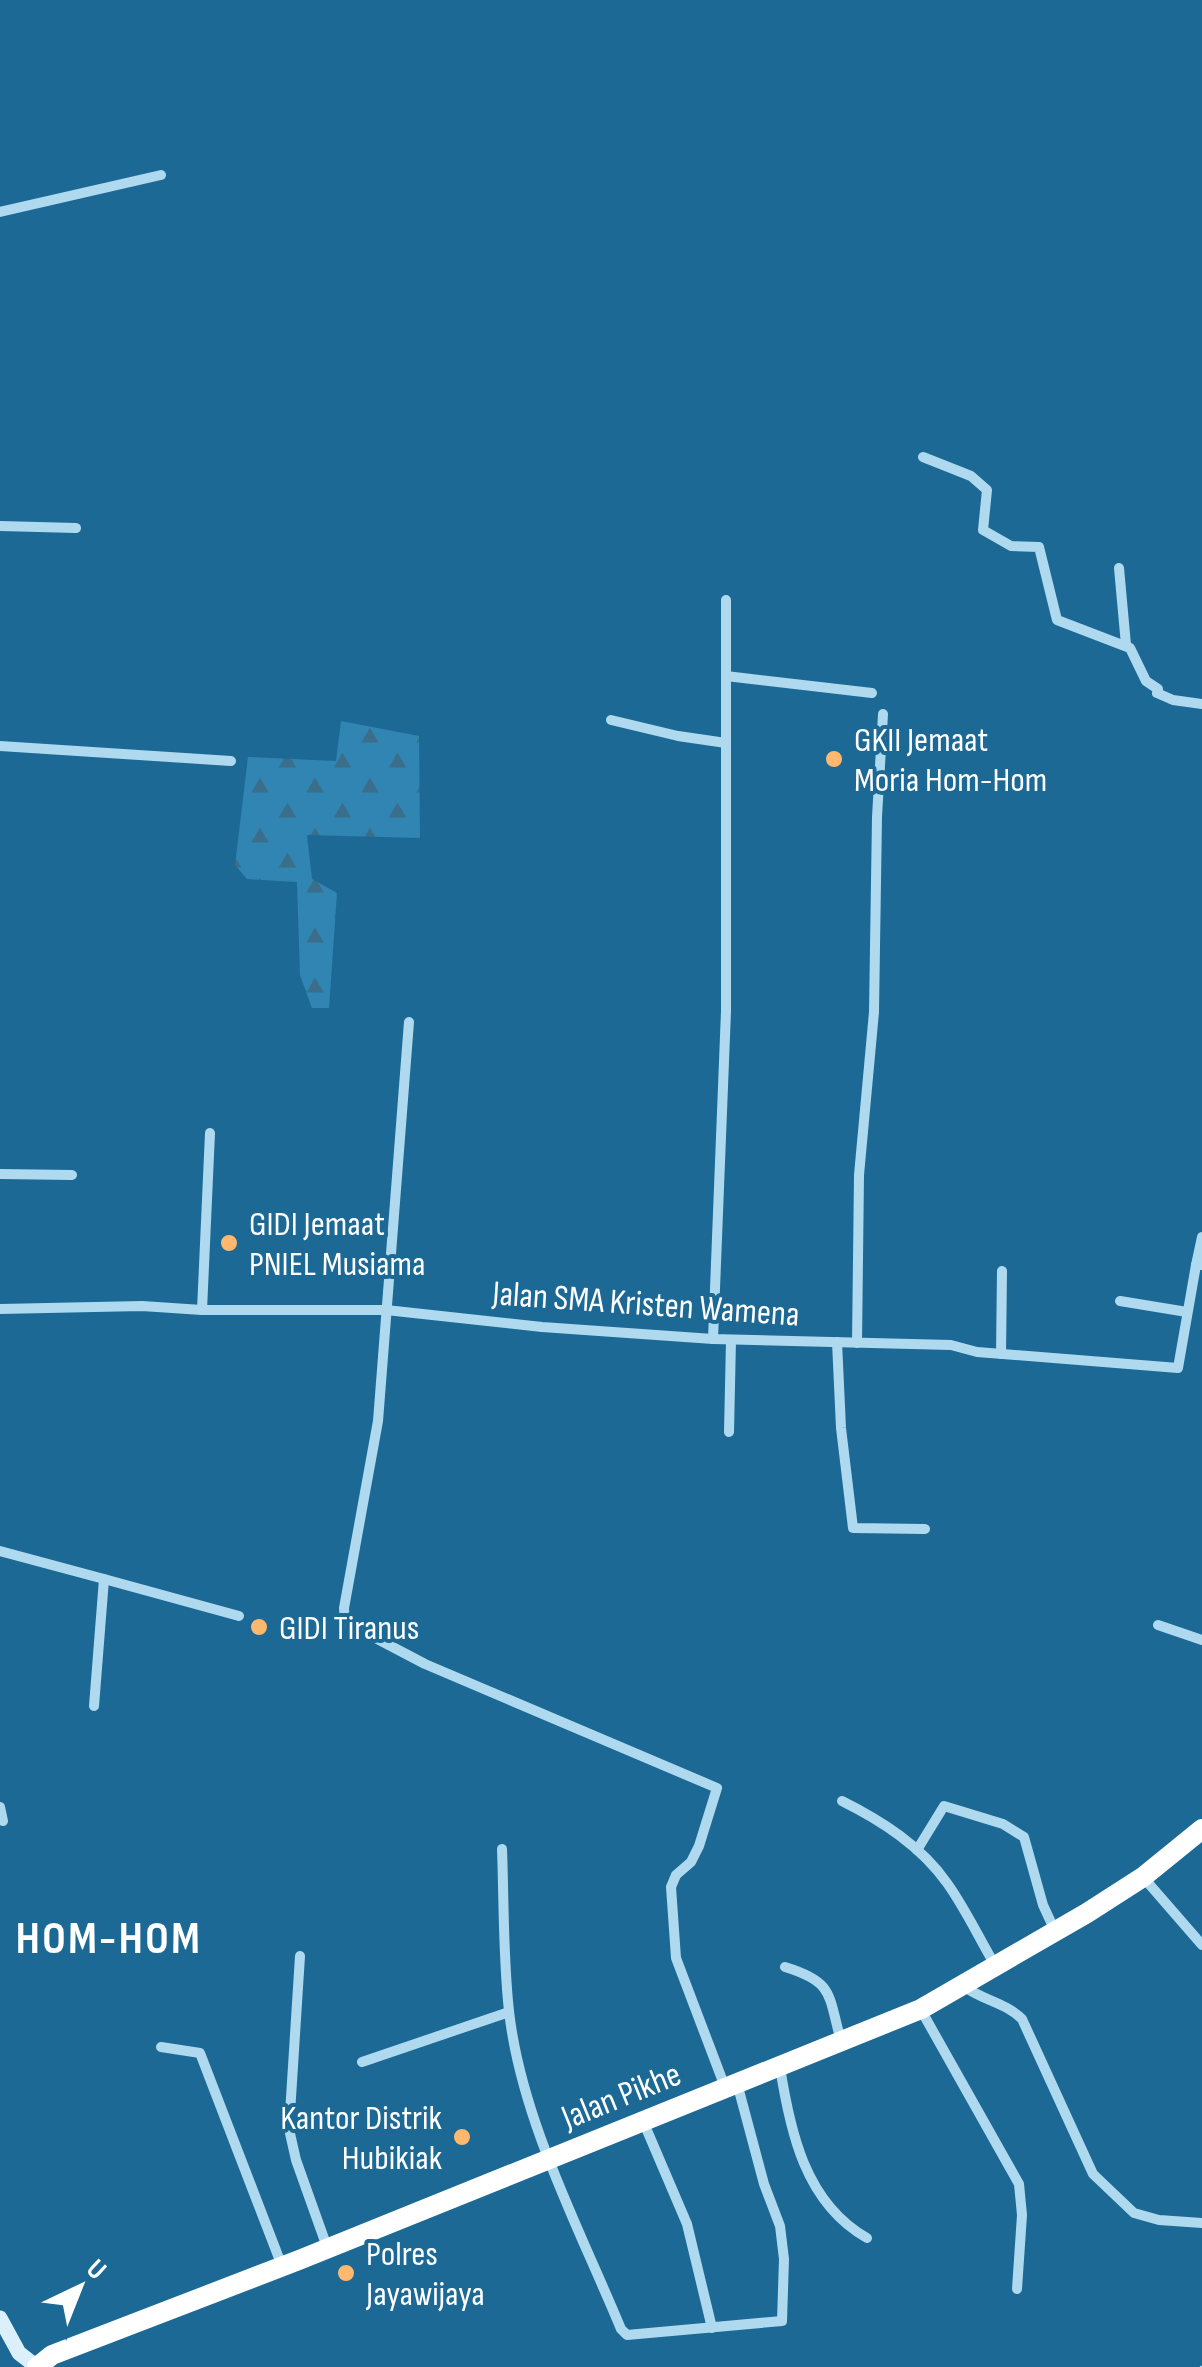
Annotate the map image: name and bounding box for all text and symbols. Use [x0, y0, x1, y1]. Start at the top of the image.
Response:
place label: GKII Jemaat Moria Hom-Hom [854, 719, 1047, 802]
marker: GKII Jemaat Moria Hom-Hom [823, 748, 845, 770]
place label: GIDI Jemaat PNIEL Musiama [249, 1203, 426, 1286]
marker: GIDI Jemaat PNIEL Musiama [218, 1232, 240, 1254]
street label: Jalan SMA Kristen Wamena [490, 1272, 801, 1337]
place label: GIDI Tiranus [279, 1607, 419, 1650]
marker: GIDI Tiranus [248, 1616, 270, 1638]
district label: HOM-HOM [16, 1912, 202, 1967]
street label: Jalan Pikhe [555, 2053, 688, 2140]
place label: Kantor Distrik Hubikiak [280, 2097, 443, 2180]
marker: Kantor Distrik Hubikiak [451, 2126, 473, 2148]
place label: Polres Jayawijaya [365, 2233, 485, 2316]
north arrow [30, 2237, 130, 2337]
text: U [79, 2253, 113, 2287]
marker: Polres Jayawijaya [335, 2262, 357, 2284]

